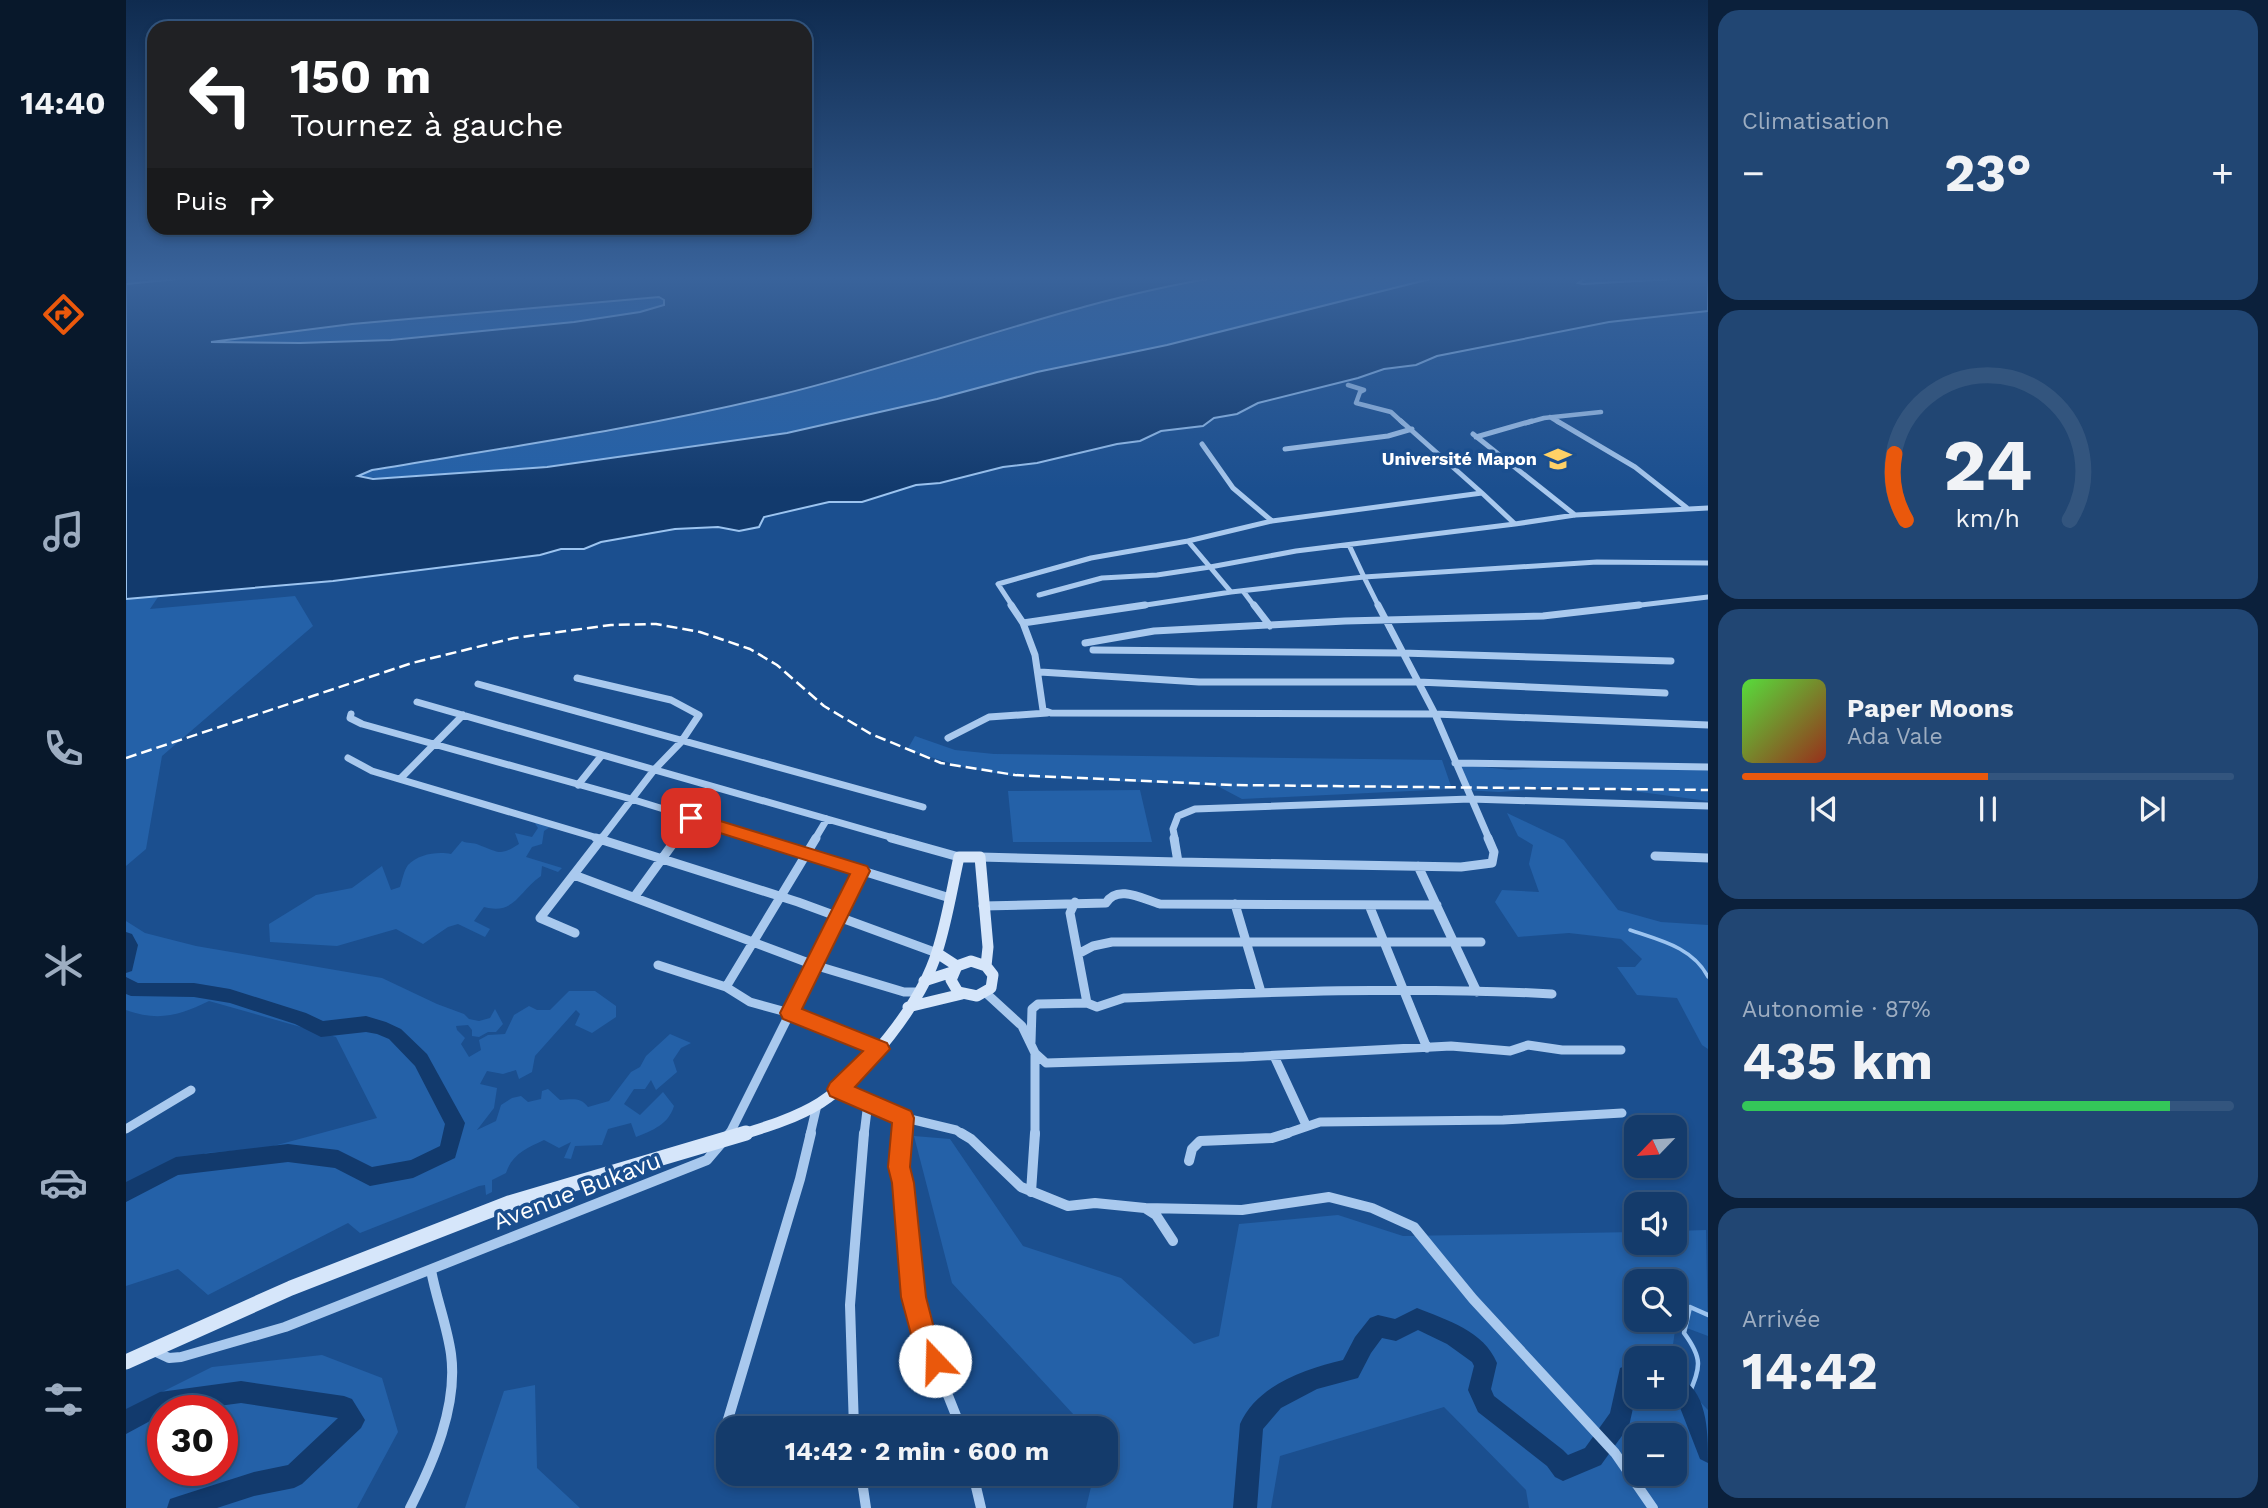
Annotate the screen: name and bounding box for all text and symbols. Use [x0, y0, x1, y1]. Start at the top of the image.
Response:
text: 150 m [290, 47, 431, 105]
icon: left [175, 49, 266, 140]
text: 14:40 [20, 84, 106, 122]
text: Tournez à gauche [290, 106, 563, 144]
text: Climatisation [1742, 108, 1890, 135]
text: 23° [1944, 143, 2032, 204]
text: − [1742, 151, 1765, 195]
text: + [2211, 151, 2234, 195]
icon: right [242, 182, 280, 220]
text: Puis [175, 186, 228, 216]
icon: directions [39, 290, 88, 339]
text: 24 [1943, 423, 2033, 509]
school or university icon: Université Mapon [1543, 444, 1573, 474]
place label: Université Mapon [1382, 448, 1537, 469]
text: km/h [1956, 504, 2020, 533]
icon: music [39, 507, 88, 556]
text: Paper Moons [1847, 693, 2014, 723]
text: Ada Vale [1847, 723, 1943, 750]
icon: phone [39, 724, 88, 773]
pin [661, 788, 721, 848]
icon: previous [1805, 790, 1843, 828]
icon: pause [1969, 790, 2007, 828]
icon: next [2133, 790, 2171, 828]
icon: arrive [672, 799, 710, 837]
icon: climate [39, 941, 88, 990]
text: Autonomie · 87% [1742, 996, 1931, 1023]
text: 435 km [1742, 1031, 1933, 1092]
north arrow [1624, 1115, 1687, 1178]
map controls [1624, 1115, 1687, 1486]
street label: Avenue Bukavu [489, 1146, 665, 1236]
icon: car [39, 1158, 88, 1207]
button: sound [1624, 1192, 1687, 1255]
button: search [1624, 1269, 1687, 1332]
text: Arrivée [1742, 1306, 1821, 1333]
position arrow [898, 1324, 972, 1398]
text: 14:42 [1742, 1341, 1878, 1402]
button: + [1624, 1346, 1687, 1409]
icon: filters [39, 1375, 88, 1424]
speed limit sign: 30 [147, 1395, 238, 1486]
button: − [1624, 1423, 1687, 1486]
text: 14:42 · 2 min · 600 m [785, 1436, 1049, 1466]

